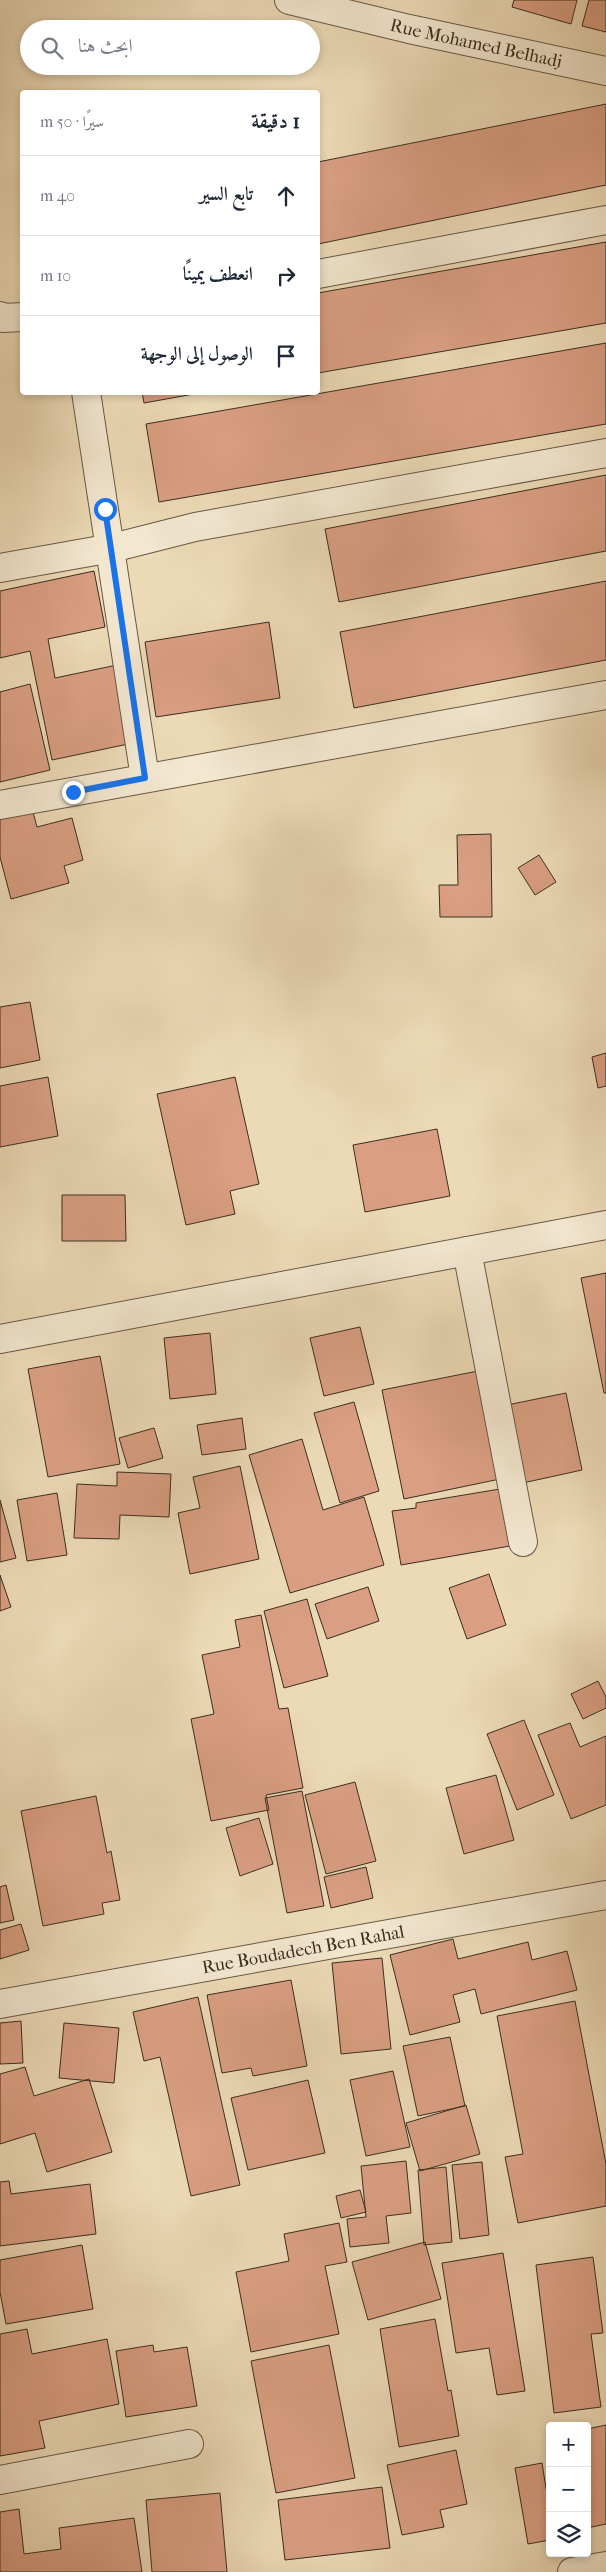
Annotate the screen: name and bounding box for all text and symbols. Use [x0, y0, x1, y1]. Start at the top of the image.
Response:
street label: Rue Mohamed Belhadj [388, 14, 564, 72]
search box [20, 20, 320, 75]
icon: search [38, 34, 66, 62]
text: ابحث هنا [78, 35, 133, 57]
text: 1 دقيقة [251, 109, 300, 133]
text: سيرًا · 50 m [40, 112, 104, 131]
icon: ahead [272, 182, 300, 210]
text: تابع السير [199, 183, 253, 205]
text: 40 m [40, 186, 75, 205]
icon: right [272, 262, 300, 290]
text: انعطف يمينًا [183, 263, 253, 285]
text: 10 m [40, 266, 71, 285]
icon: arrive [272, 342, 300, 370]
text: الوصول إلى الوجهة [141, 343, 253, 365]
route start [94, 498, 117, 521]
route end [62, 781, 85, 804]
street label: Rue Boudadech Ben Rahal [200, 1921, 406, 1978]
map controls [546, 2422, 591, 2557]
button: + [546, 2422, 591, 2467]
button: − [546, 2467, 591, 2512]
button: layers [546, 2512, 591, 2557]

